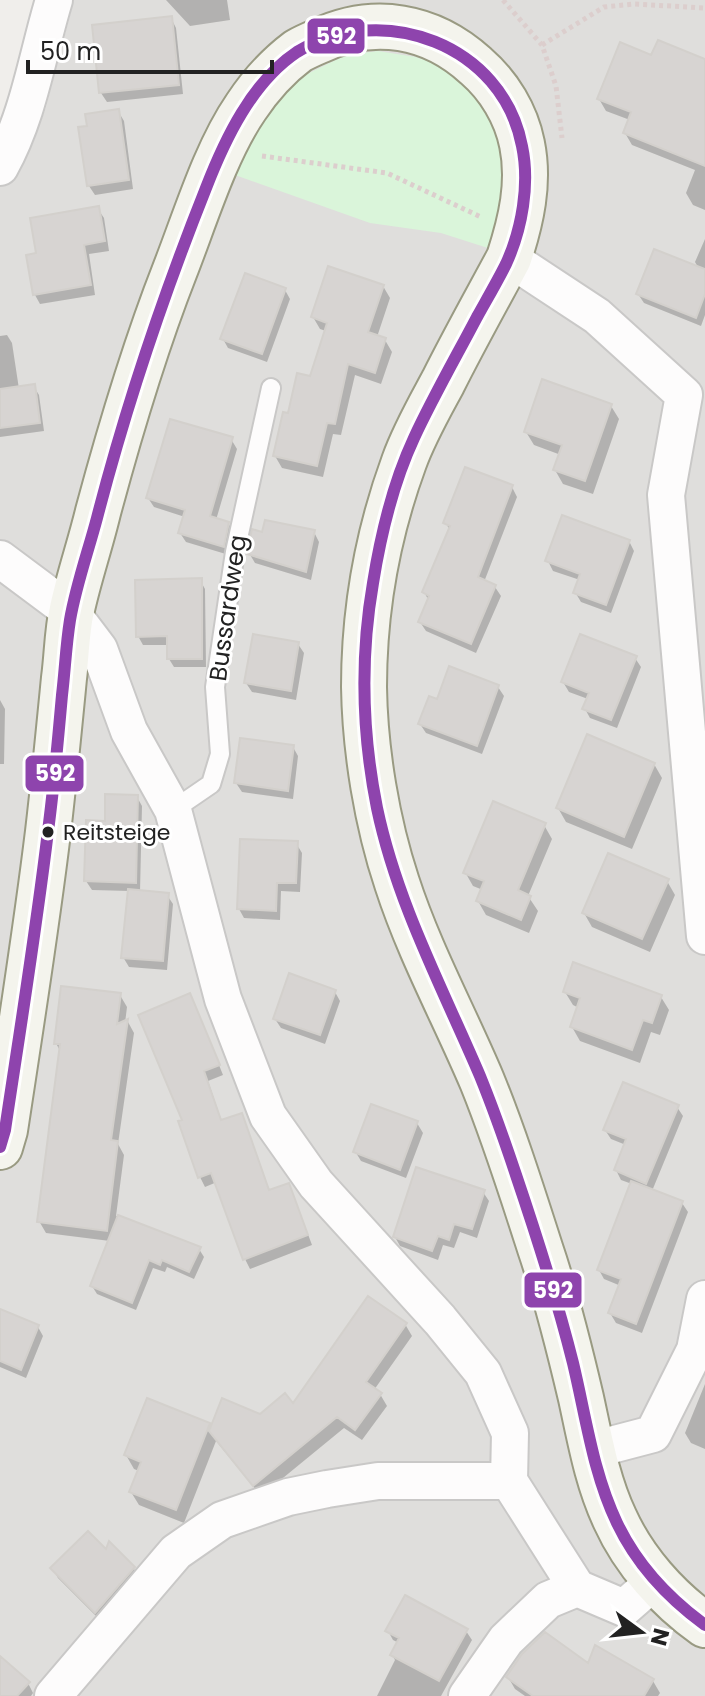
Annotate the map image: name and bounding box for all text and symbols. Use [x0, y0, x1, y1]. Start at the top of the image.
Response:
line badge: 592 [306, 17, 366, 55]
text: 592 [316, 21, 356, 52]
scale bar [28, 24, 272, 74]
text: 50 m [40, 35, 101, 68]
street label: Bussardweg [201, 533, 254, 683]
line badge: 592 [24, 754, 85, 793]
text: 592 [35, 758, 75, 789]
place label: Reitsteige [63, 817, 171, 848]
marker: Reitsteige [40, 824, 56, 840]
line badge: 592 [523, 1271, 583, 1309]
text: 592 [533, 1275, 573, 1306]
north arrow [601, 1592, 681, 1672]
text: N [643, 1625, 677, 1649]

